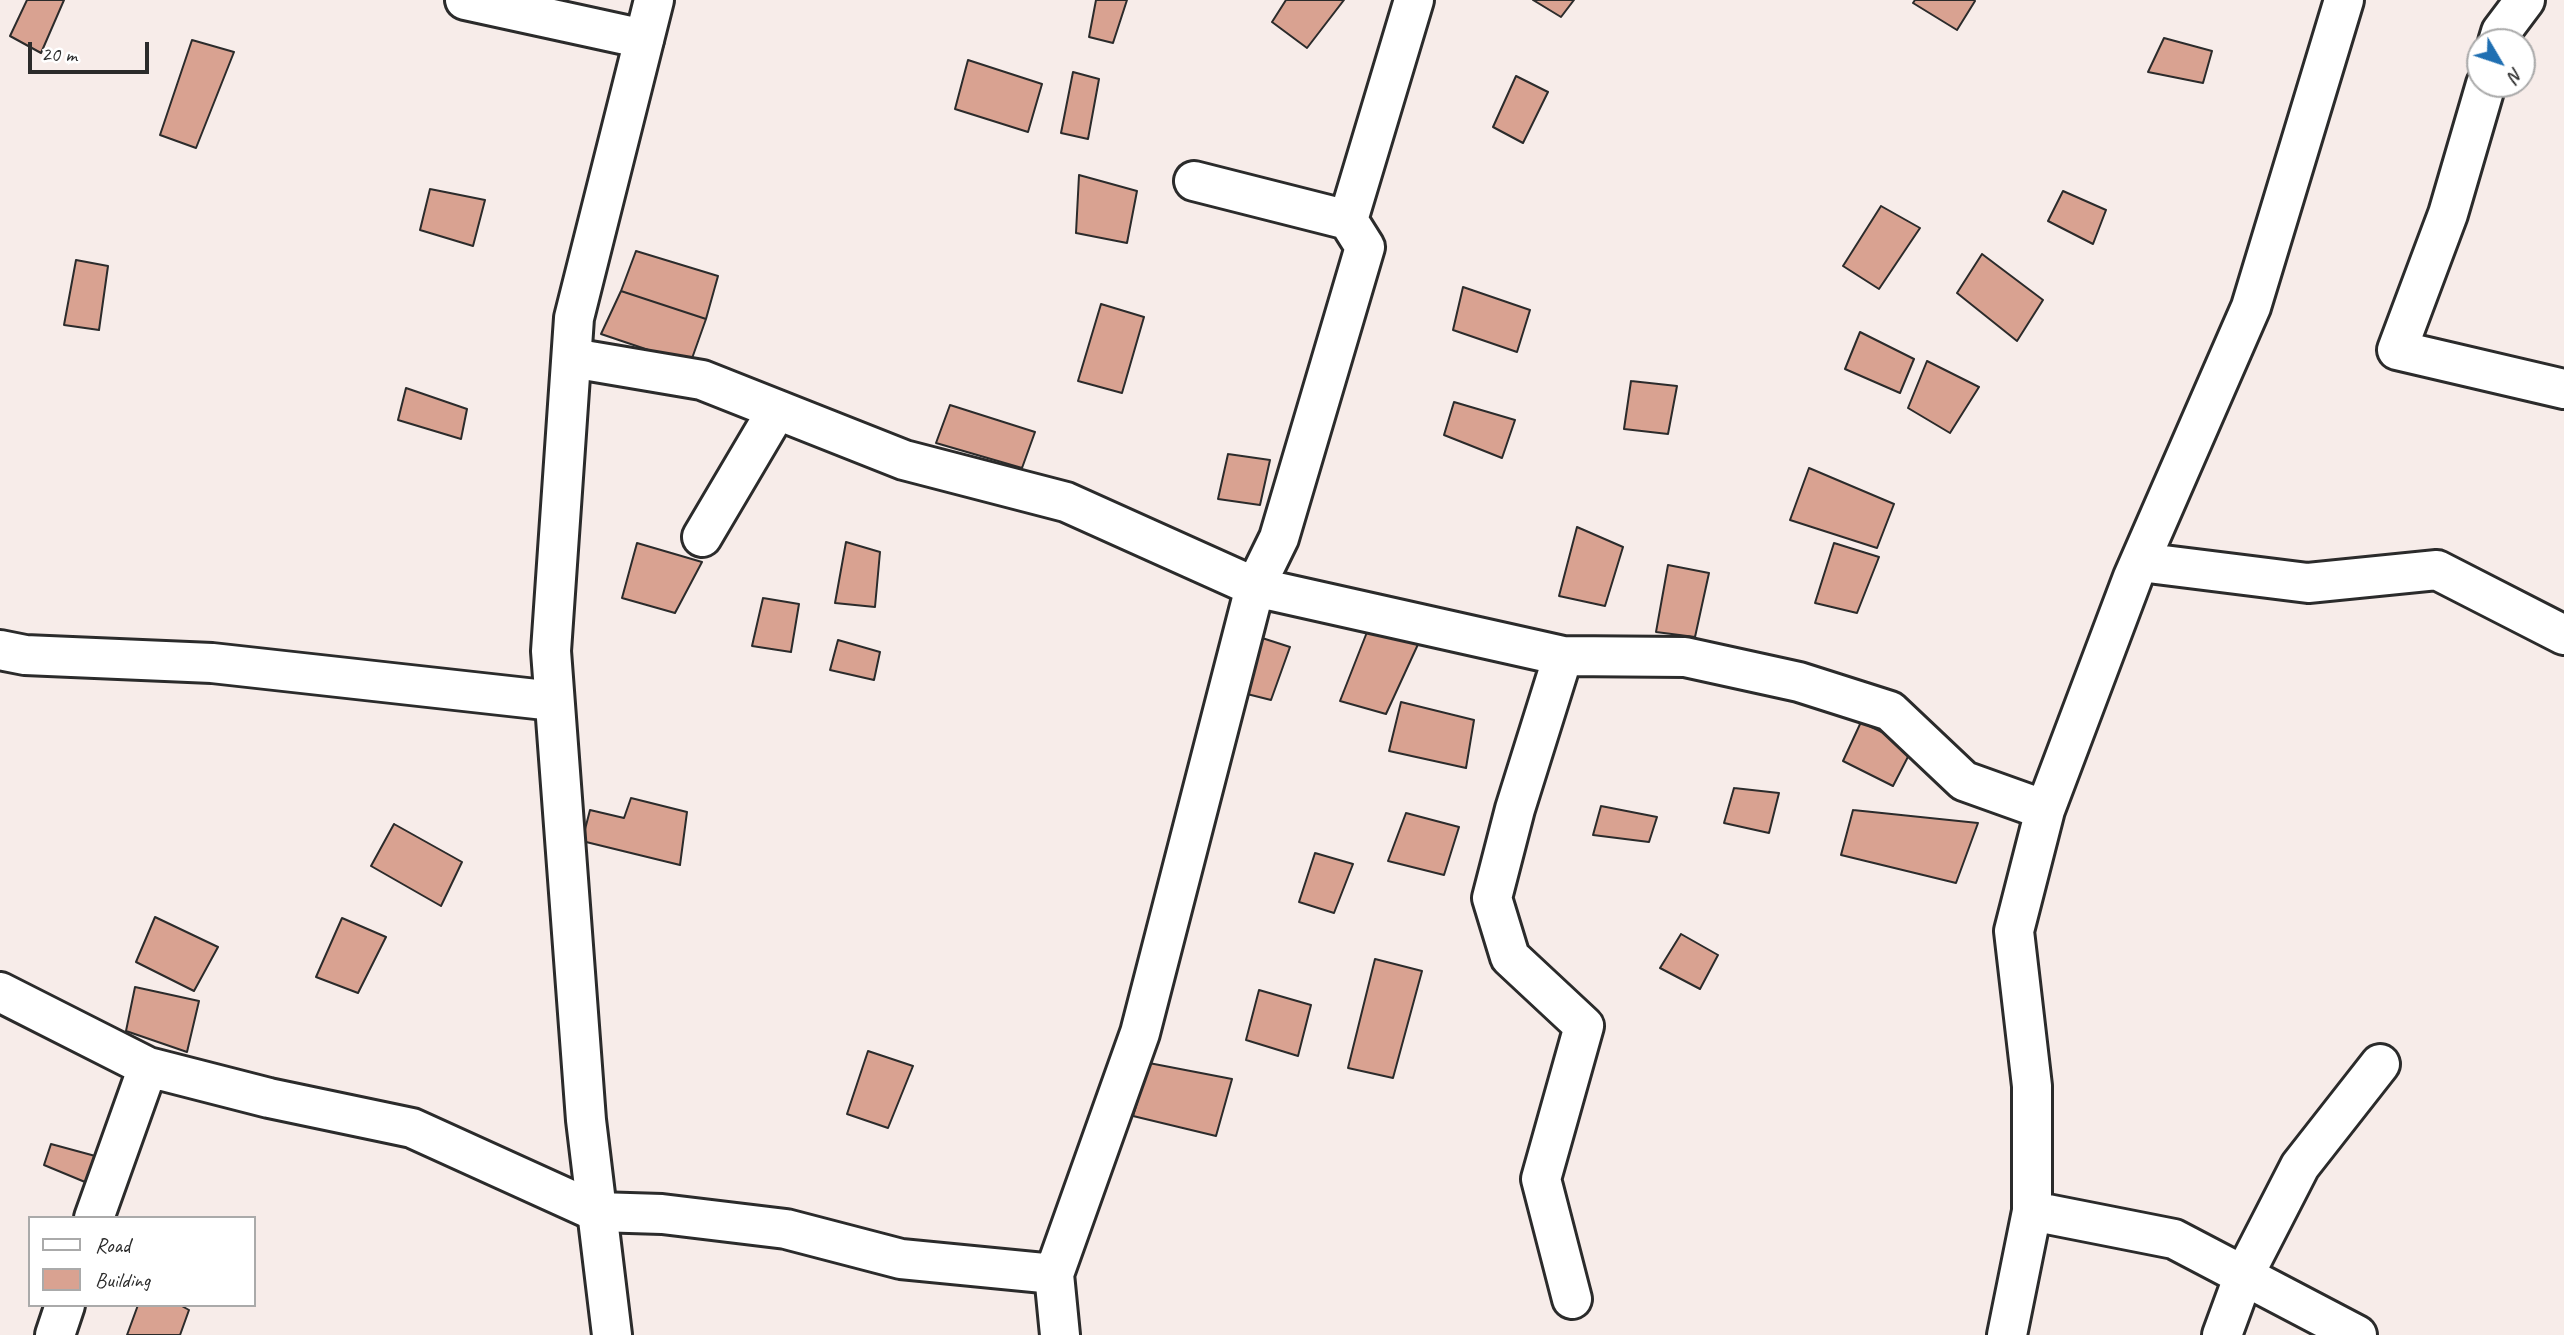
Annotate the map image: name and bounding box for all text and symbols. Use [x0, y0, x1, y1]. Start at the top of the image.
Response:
scale bar [32, 28, 152, 72]
north arrow [2466, 28, 2536, 98]
text: 20 m [41, 41, 77, 67]
text: N [2503, 63, 2529, 87]
legend [28, 1216, 256, 1307]
text: Road [95, 1232, 130, 1258]
text: Building [95, 1267, 150, 1293]

